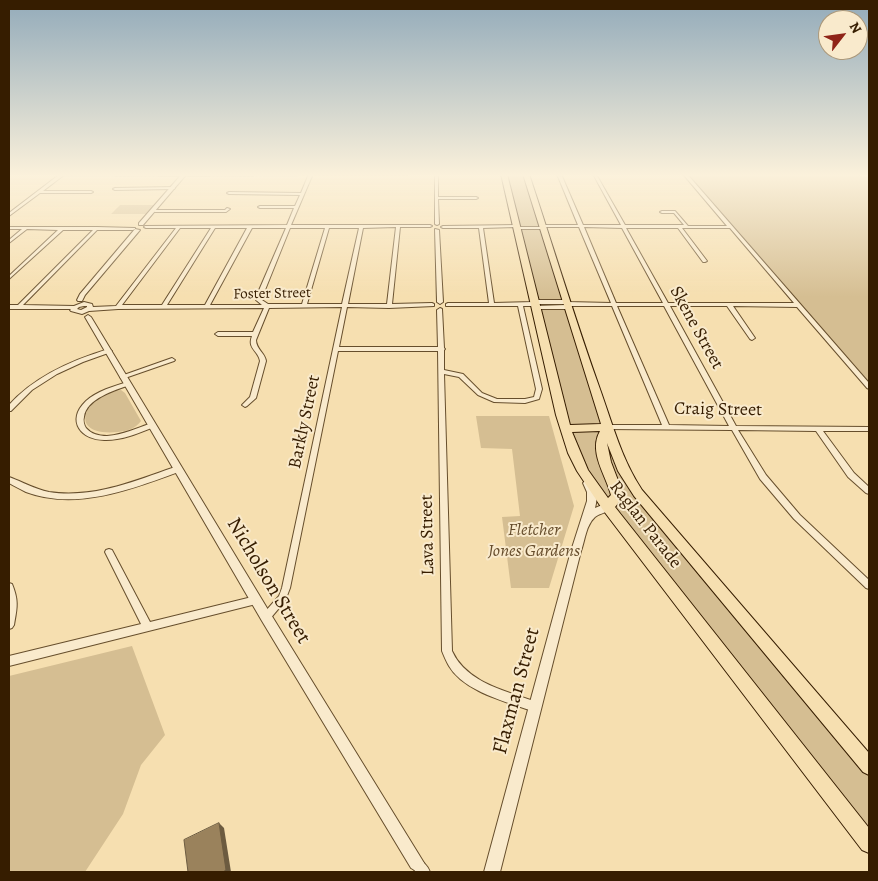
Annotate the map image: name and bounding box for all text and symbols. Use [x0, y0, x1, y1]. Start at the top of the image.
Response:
north arrow [818, 10, 868, 60]
text: N [845, 19, 866, 37]
street label: Skene Street [664, 283, 728, 373]
street label: Foster Street [233, 284, 311, 304]
street label: Barkly Street [285, 373, 325, 471]
street label: Craig Street [674, 398, 762, 422]
street label: Raglan Parade [604, 477, 686, 573]
street label: Lava Street [416, 494, 440, 576]
street label: Nicholson Street [220, 513, 316, 649]
park label: Fletcher Jones Gardens [488, 520, 580, 562]
street label: Flaxman Street [488, 625, 546, 757]

